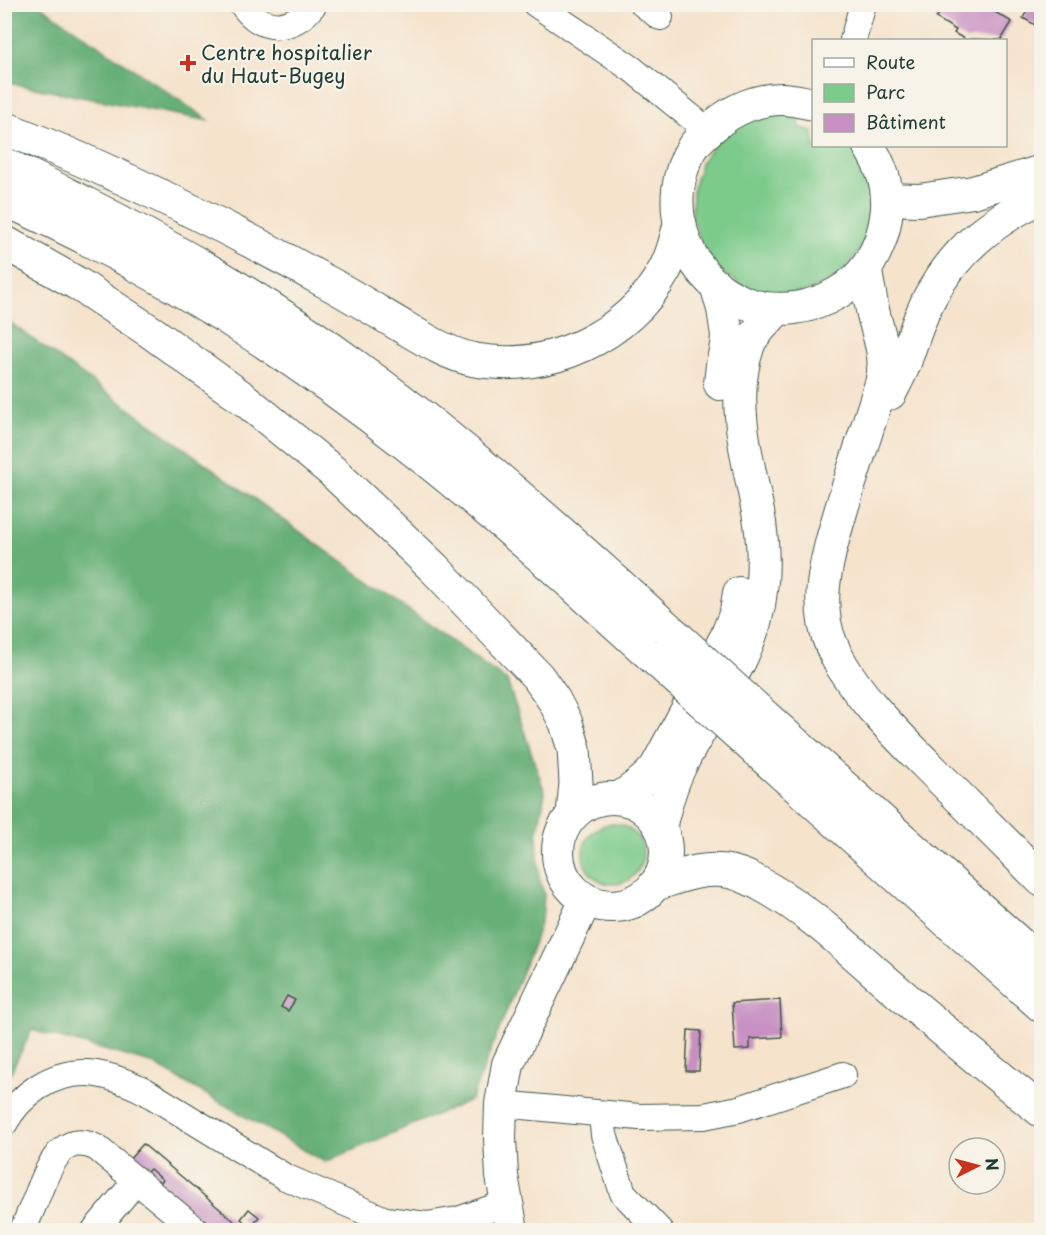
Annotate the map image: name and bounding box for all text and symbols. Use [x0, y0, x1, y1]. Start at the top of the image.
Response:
place label: Centre hospitalier du Haut-Bugey [201, 37, 373, 90]
legend [812, 39, 1007, 147]
text: Route [866, 48, 916, 75]
marker: Centre hospitalier du Haut-Bugey [179, 54, 197, 72]
text: Parc [866, 78, 905, 105]
text: Bâtiment [866, 108, 946, 135]
north arrow [947, 1136, 1007, 1196]
text: N [980, 1157, 1006, 1172]

